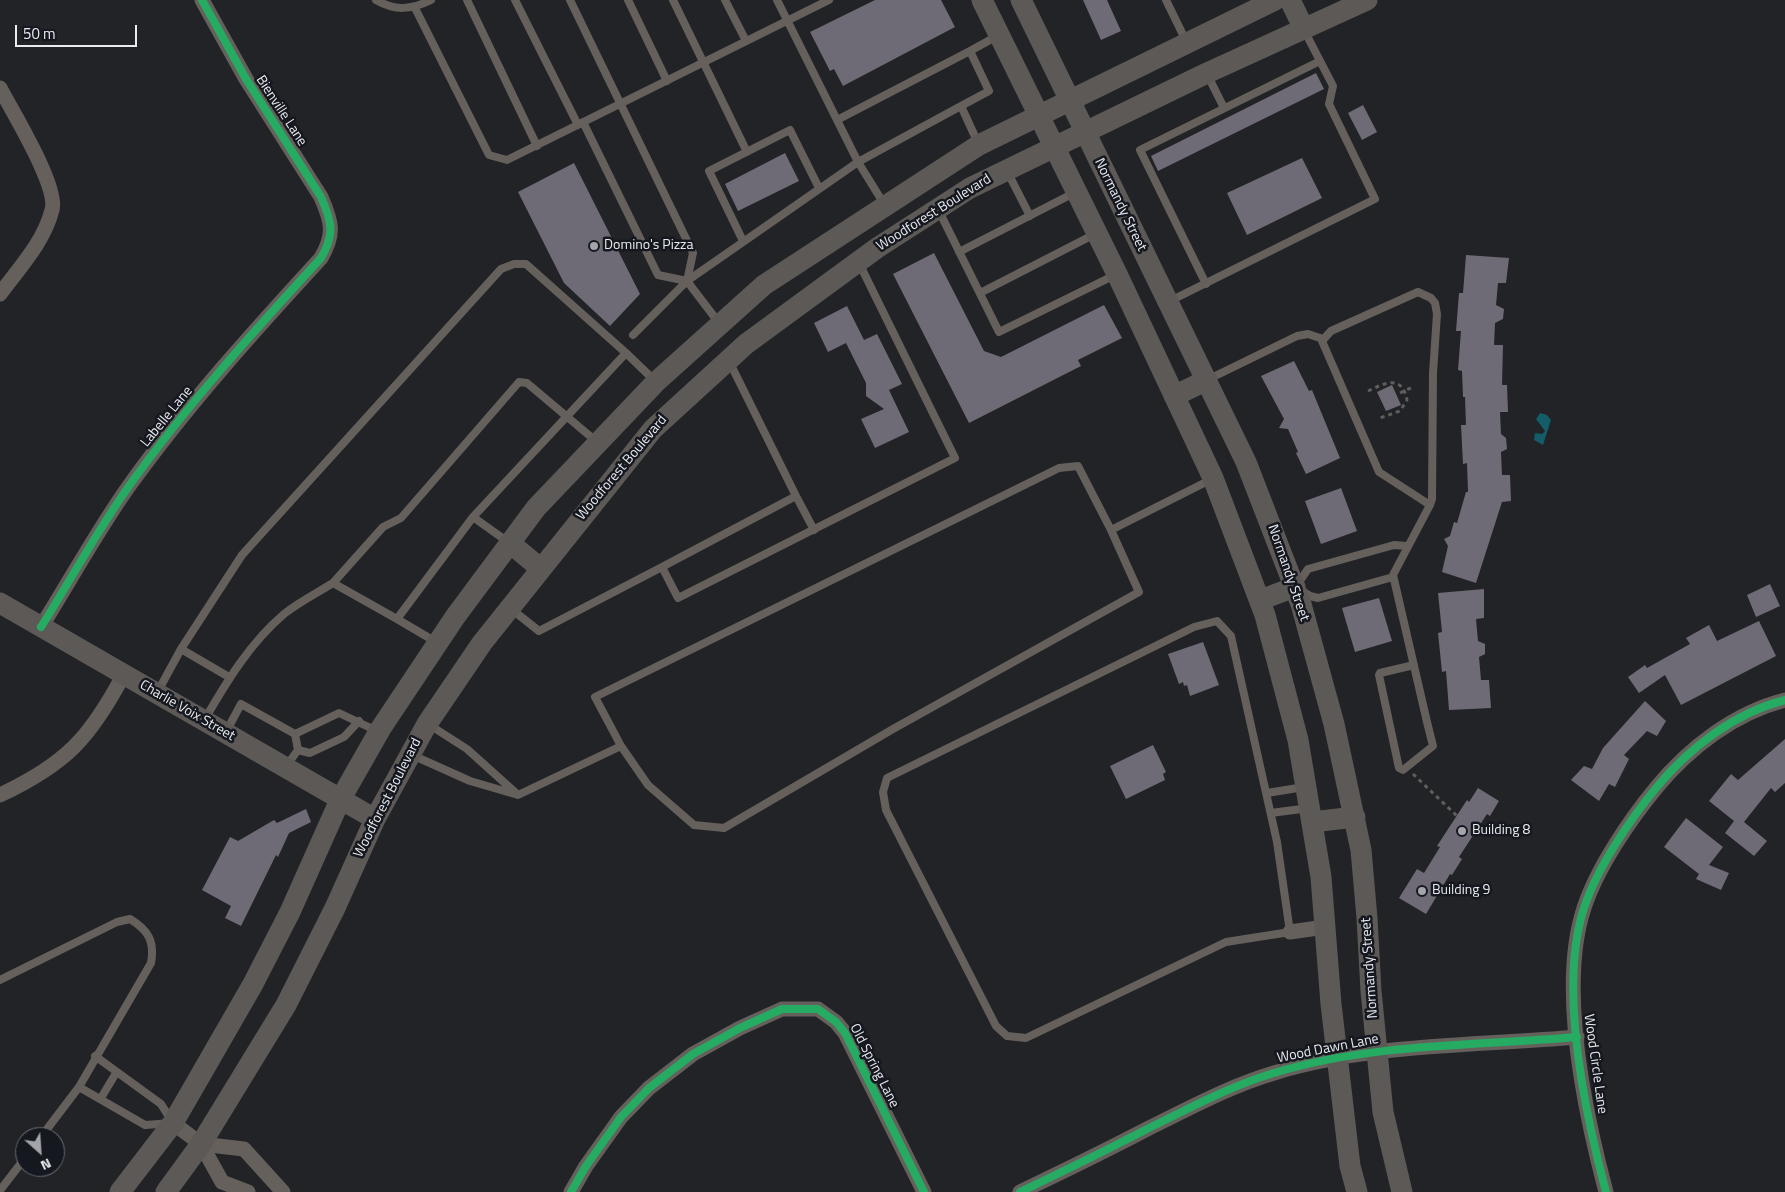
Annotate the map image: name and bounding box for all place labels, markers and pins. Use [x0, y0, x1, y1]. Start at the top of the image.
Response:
place label: Domino's Pizza [604, 238, 693, 254]
marker: Domino's Pizza [588, 240, 600, 252]
place label: Building 8 [1472, 823, 1530, 839]
marker: Building 8 [1456, 825, 1468, 837]
place label: Building 9 [1432, 883, 1490, 899]
marker: Building 9 [1416, 885, 1428, 897]

